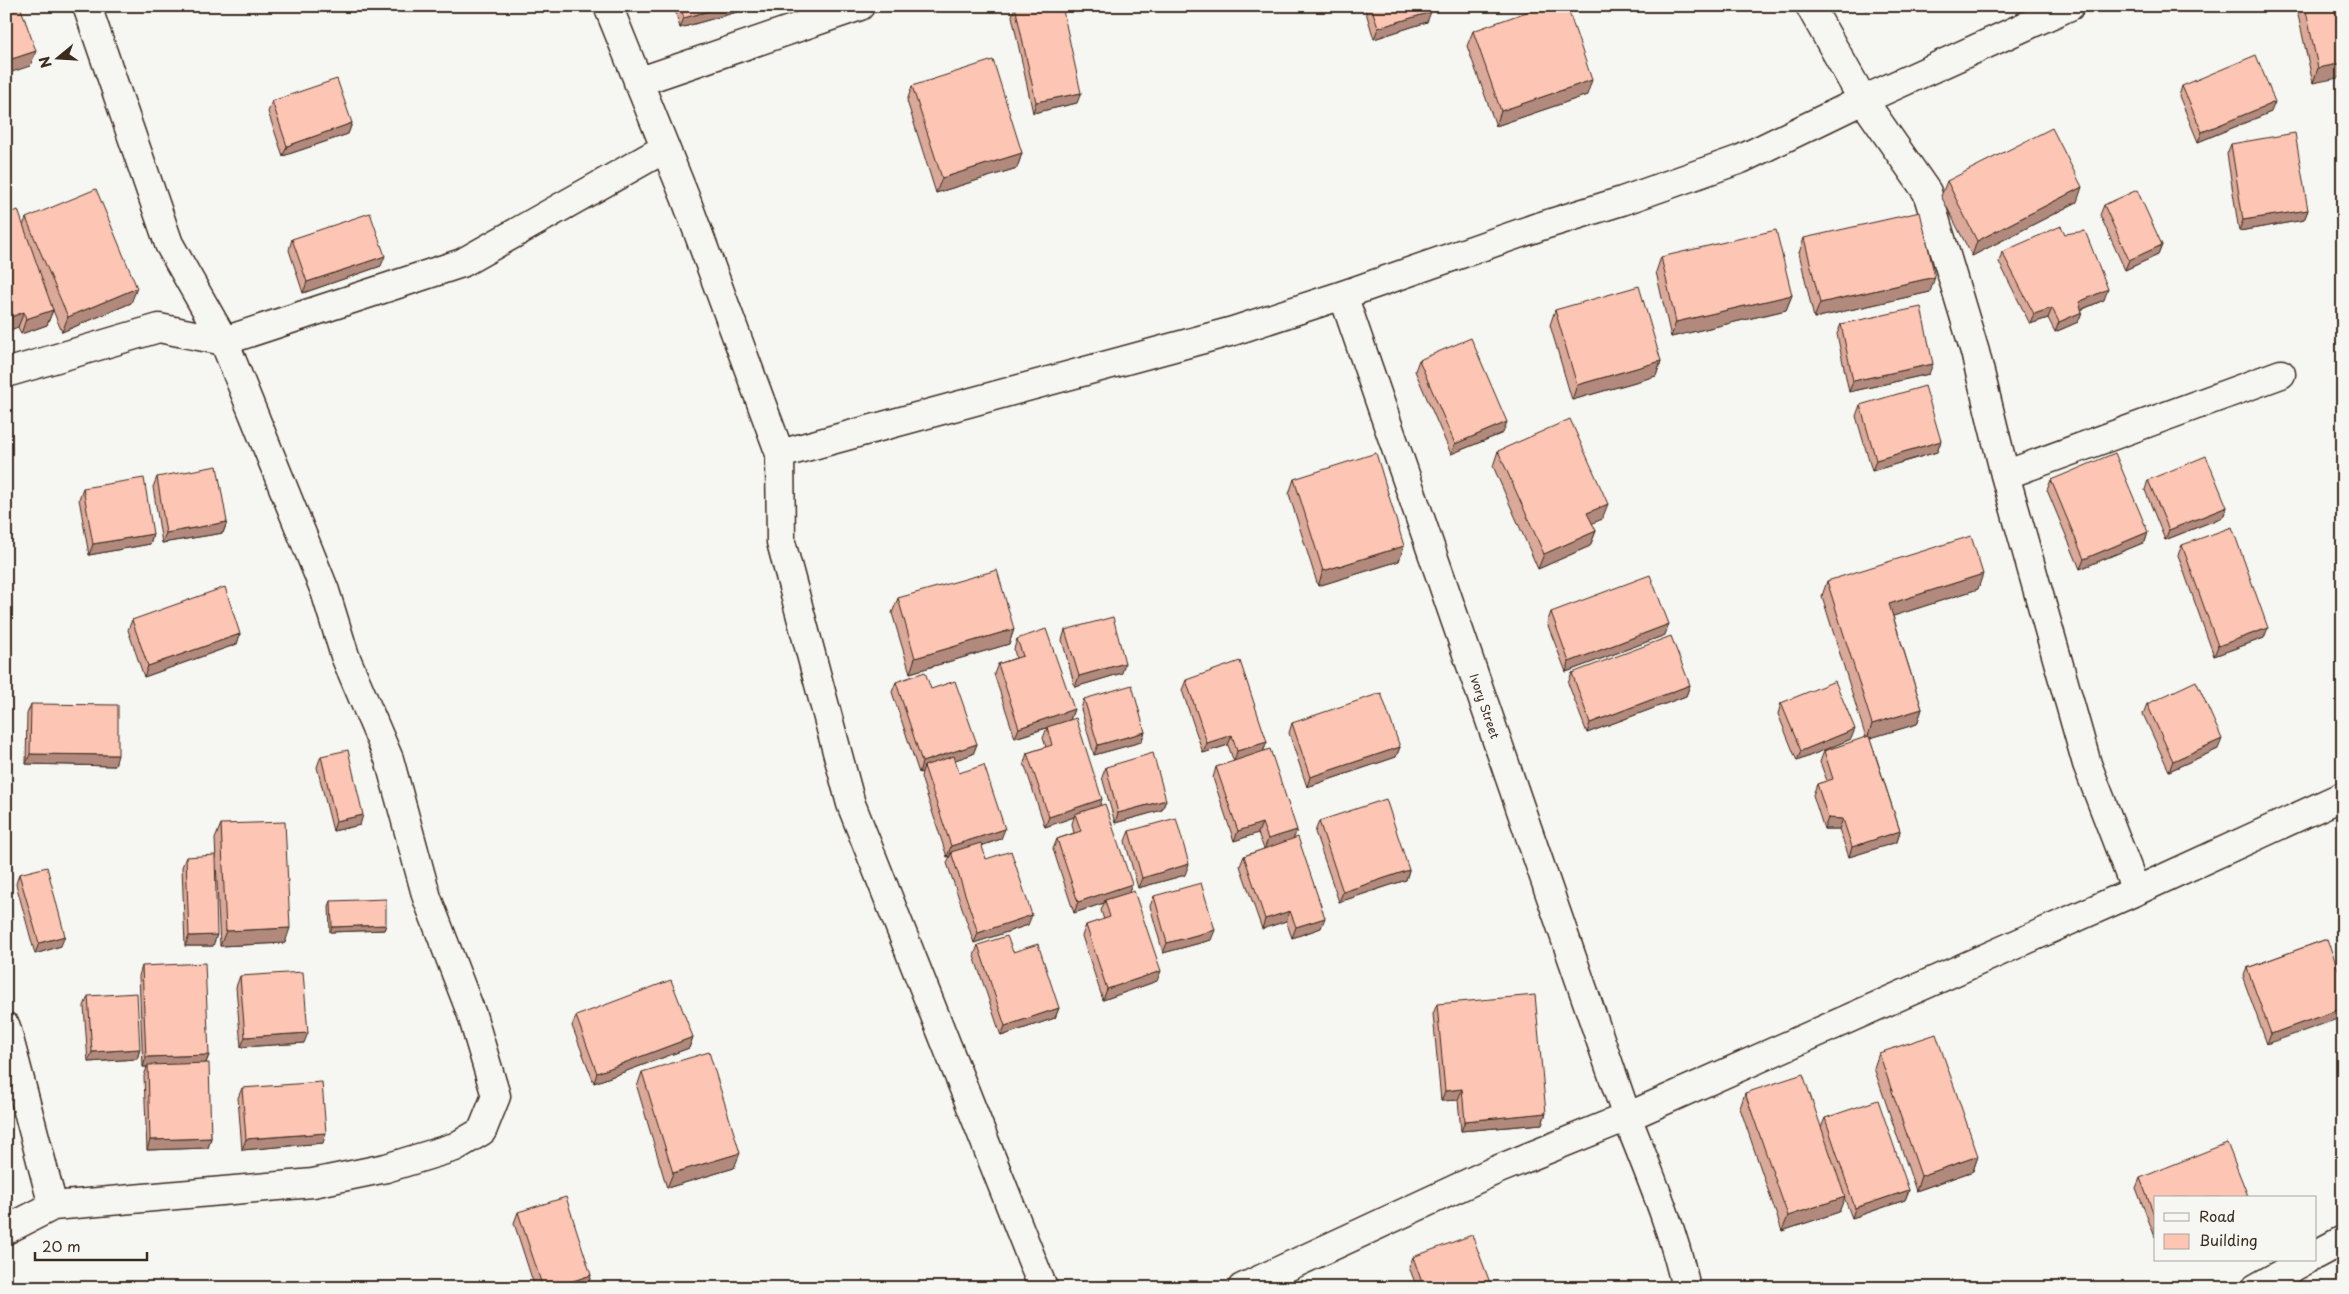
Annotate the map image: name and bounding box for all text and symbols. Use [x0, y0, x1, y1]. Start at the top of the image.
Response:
north arrow [32, 32, 82, 82]
text: N [33, 54, 57, 71]
street label: Ivory Street [1465, 671, 1505, 741]
legend [2154, 1196, 2316, 1262]
text: Road [2199, 1204, 2235, 1227]
text: Building [2199, 1228, 2258, 1251]
scale bar [35, 1229, 148, 1261]
text: 20 m [42, 1234, 81, 1257]

